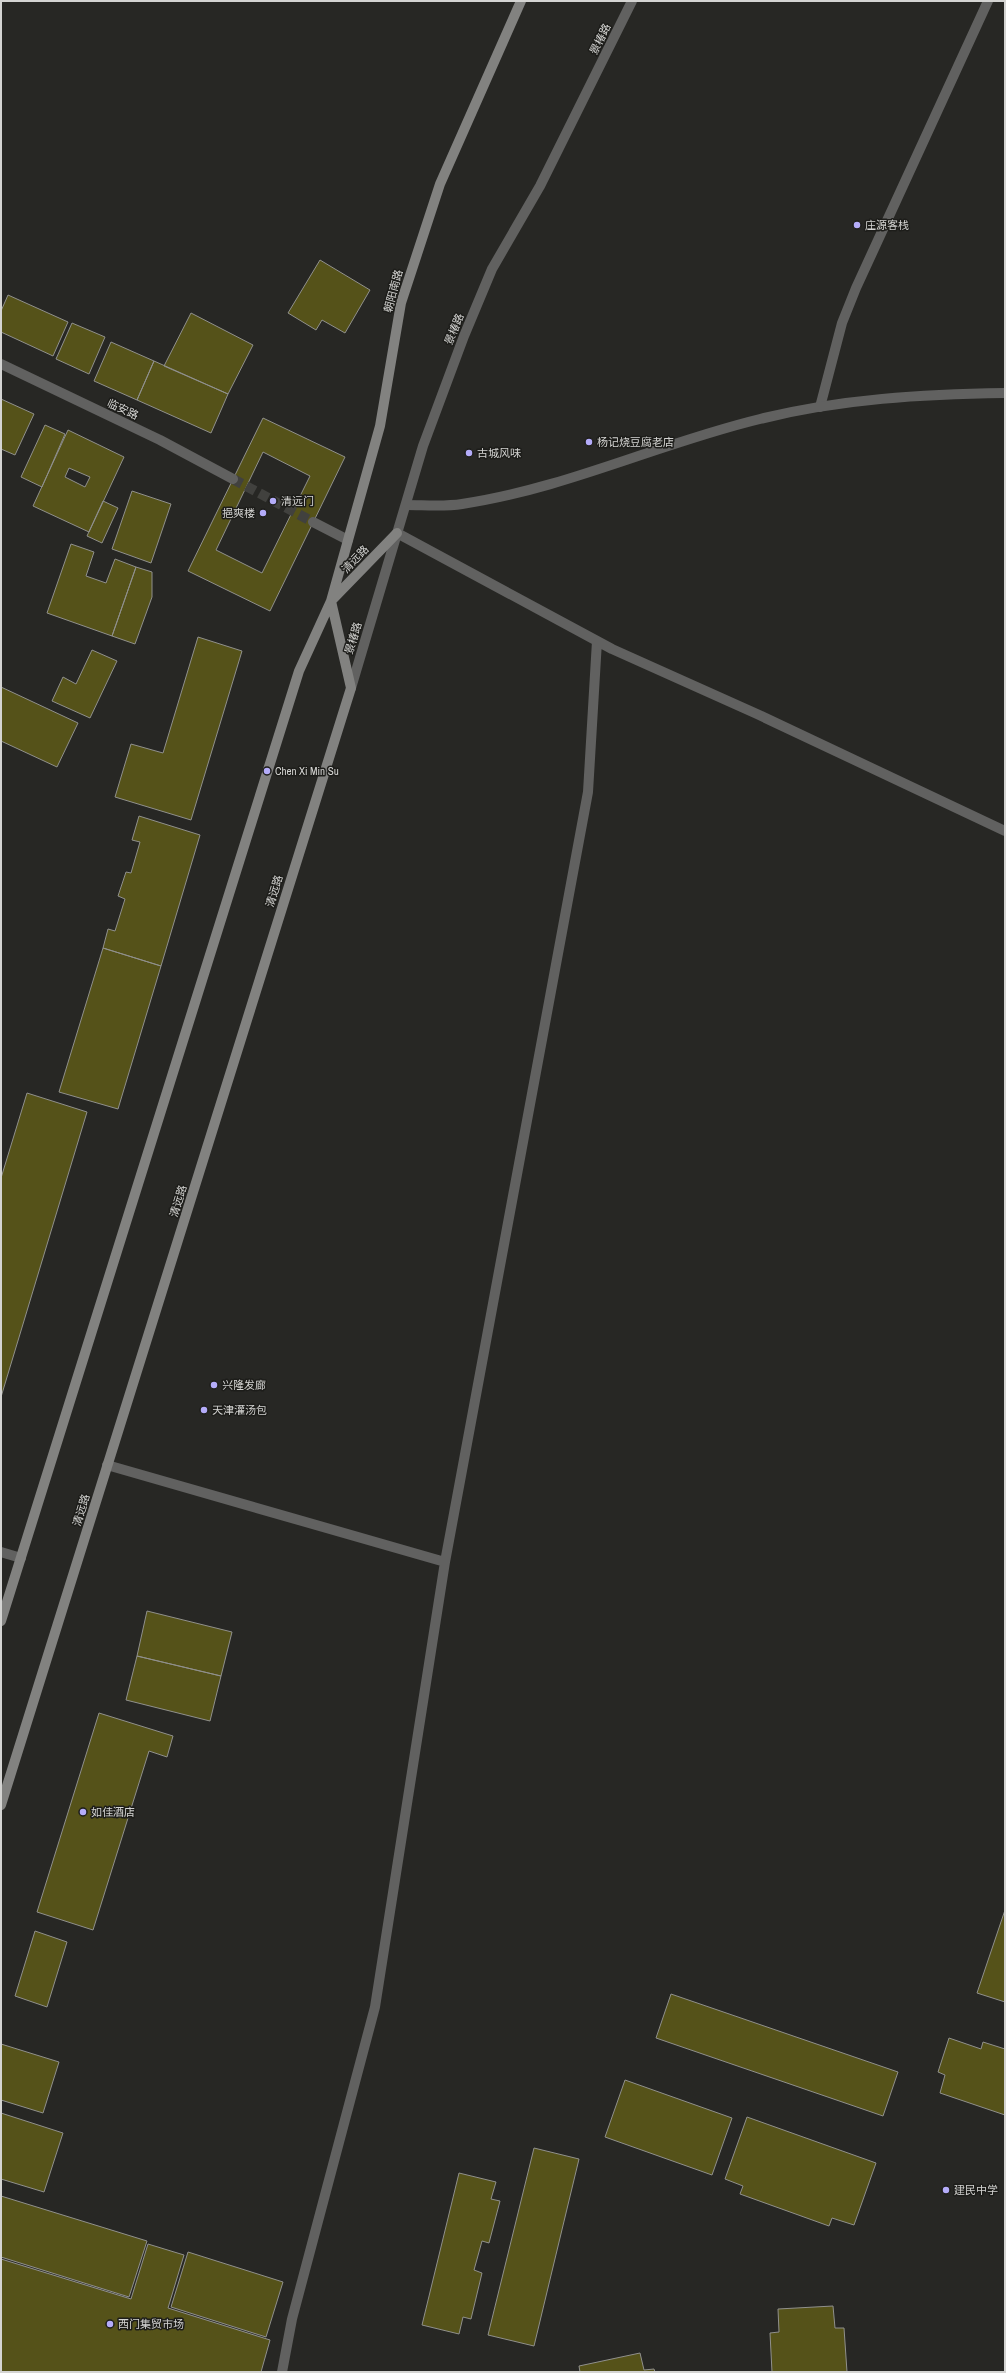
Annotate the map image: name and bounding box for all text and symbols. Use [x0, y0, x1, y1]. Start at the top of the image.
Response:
street label: 景椿路 [586, 21, 614, 57]
place label: 庄源客栈 [865, 218, 909, 232]
marker: 庄源客栈 [852, 220, 862, 230]
street label: 朝阳南路 [381, 268, 405, 314]
street label: 景椿路 [441, 311, 467, 347]
street label: 临安路 [105, 396, 141, 422]
place label: 杨记烧豆腐老店 [597, 435, 674, 449]
marker: 杨记烧豆腐老店 [584, 437, 594, 447]
place label: 古城风味 [477, 446, 521, 460]
marker: 古城风味 [464, 448, 474, 458]
place label: 清远门 [281, 494, 314, 508]
marker: 清远门 [268, 496, 278, 506]
place label: 挹爽楼 [222, 506, 255, 520]
marker: 挹爽楼 [258, 508, 268, 518]
street label: 清远路 [339, 542, 371, 576]
street label: 景椿路 [341, 620, 365, 656]
place label: Chen Xi Min Su [275, 764, 339, 778]
marker: Chen Xi Min Su [262, 766, 272, 776]
street label: 清远路 [262, 873, 286, 909]
street label: 清远路 [166, 1183, 190, 1219]
place label: 兴隆发廊 [222, 1378, 266, 1392]
marker: 兴隆发廊 [209, 1380, 219, 1390]
place label: 天津灌汤包 [212, 1403, 267, 1417]
marker: 天津灌汤包 [199, 1405, 209, 1415]
street label: 清远路 [69, 1492, 93, 1528]
place label: 如佳酒店 [91, 1805, 135, 1819]
marker: 如佳酒店 [78, 1807, 88, 1817]
place label: 建民中学 [954, 2183, 998, 2197]
marker: 建民中学 [941, 2185, 951, 2195]
place label: 西门集贸市场 [118, 2317, 184, 2331]
marker: 西门集贸市场 [105, 2319, 115, 2329]

